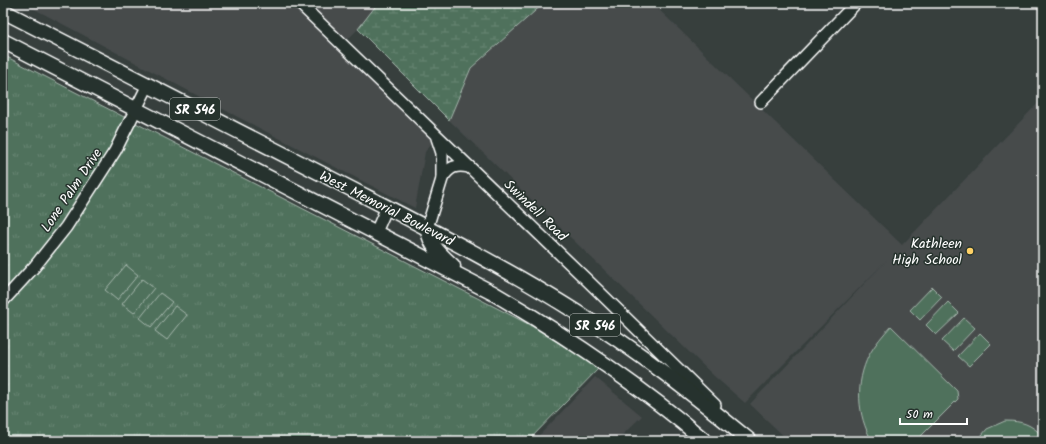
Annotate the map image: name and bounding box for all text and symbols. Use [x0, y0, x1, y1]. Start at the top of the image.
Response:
road number: SR 546 [170, 98, 220, 120]
street label: Lone Palm Drive [36, 144, 108, 237]
street label: West Memorial Boulevard [315, 165, 459, 253]
street label: Swindell Road [498, 175, 573, 248]
place label: Kathleen High School [892, 233, 963, 271]
marker: Kathleen High School [965, 246, 975, 256]
road number: SR 546 [570, 314, 620, 336]
scale bar [900, 400, 967, 426]
text: 50 m [906, 405, 933, 424]

